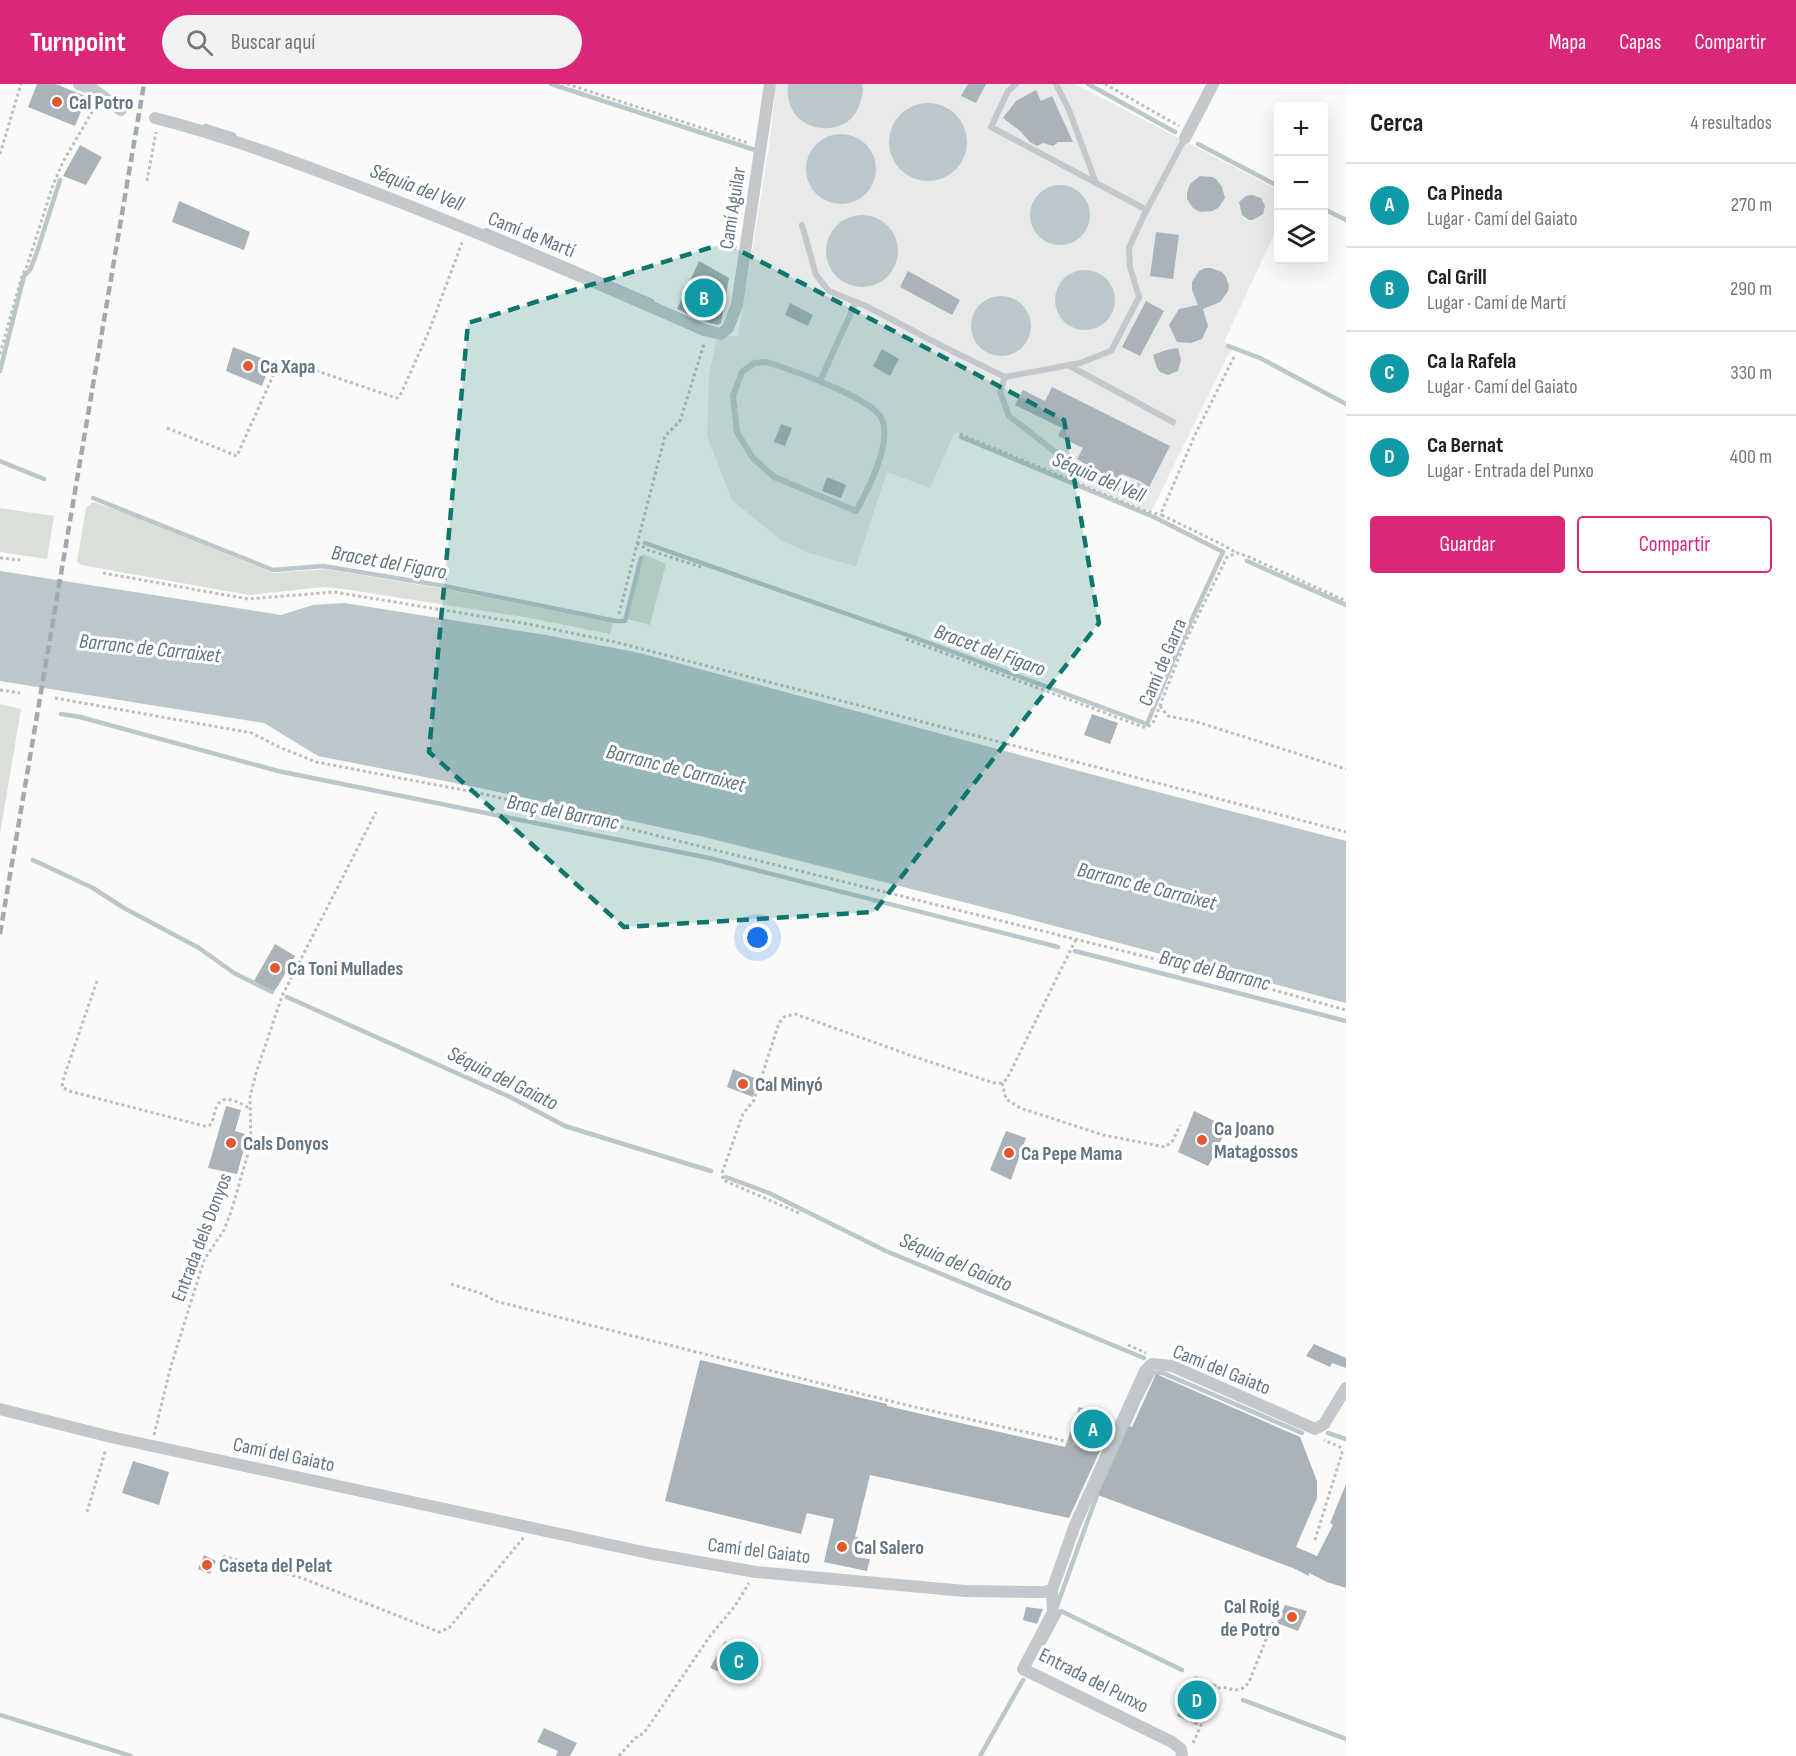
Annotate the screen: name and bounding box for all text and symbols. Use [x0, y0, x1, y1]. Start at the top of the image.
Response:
search box [162, 15, 582, 69]
text: Turnpoint [30, 26, 126, 59]
icon: search [183, 26, 216, 59]
text: Buscar aquí [231, 29, 315, 56]
text: Mapa [1549, 30, 1586, 55]
text: Capas [1619, 30, 1661, 55]
text: Compartir [1694, 30, 1766, 55]
place label: Cal Potro [69, 91, 133, 115]
marker: Cal Potro [50, 95, 64, 109]
map controls [1274, 102, 1328, 264]
button: + [1274, 102, 1328, 156]
text: Cerca [1370, 108, 1423, 139]
text: 4 resultados [1690, 111, 1772, 135]
button: − [1274, 156, 1328, 210]
water label: Séquia del Vell [367, 158, 468, 217]
street label: Camí Aguilar [715, 165, 751, 251]
text: Ca Pineda [1427, 180, 1503, 207]
text: A [1385, 193, 1394, 217]
text: 270 m [1731, 193, 1772, 217]
street label: Camí de Martí [485, 207, 579, 263]
text: Lugar · Camí del Gaiato [1427, 207, 1578, 231]
button: layers [1274, 210, 1328, 264]
text: Cal Grill [1427, 264, 1487, 291]
pin: B [684, 276, 724, 320]
text: B [1385, 277, 1394, 301]
text: 290 m [1730, 277, 1772, 301]
text: Lugar · Camí de Martí [1427, 291, 1566, 315]
text: Ca la Rafela [1427, 348, 1516, 375]
place label: Ca Xapa [260, 355, 316, 379]
marker: Ca Xapa [241, 359, 255, 373]
text: C [1384, 361, 1395, 385]
text: 330 m [1730, 361, 1772, 385]
text: Lugar · Camí del Gaiato [1427, 375, 1578, 399]
text: Ca Bernat [1427, 432, 1503, 459]
text: D [1384, 445, 1395, 469]
text: 400 m [1730, 445, 1772, 469]
water label: Séquia del Vell [1049, 447, 1150, 509]
text: Lugar · Entrada del Punxo [1427, 459, 1594, 483]
button: Guardar [1370, 516, 1565, 573]
button: Compartir [1577, 516, 1772, 573]
water label: Bracet del Figaro [329, 540, 449, 585]
street label: Camí de Garra [1134, 615, 1192, 710]
water label: Bracet del Figaro [931, 619, 1049, 682]
water label: Barranc de Carraixet [78, 629, 223, 668]
water label: Barranc de Carraixet [604, 739, 749, 798]
water label: Braç del Barranc [505, 789, 622, 836]
water label: Barranc de Carraixet [1075, 857, 1220, 916]
your location [743, 923, 772, 952]
water label: Braç del Barranc [1157, 945, 1274, 997]
place label: Ca Toni Mullades [287, 957, 404, 981]
marker: Ca Toni Mullades [268, 961, 282, 975]
water label: Séquia del Gaiato [444, 1041, 562, 1116]
place label: Cal Minyó [755, 1073, 823, 1097]
marker: Cal Minyó [736, 1077, 750, 1091]
place label: Ca Joano Matagossos [1214, 1117, 1299, 1164]
place label: Cals Donyos [243, 1132, 329, 1156]
marker: Ca Joano Matagossos [1195, 1133, 1209, 1147]
marker: Cals Donyos [224, 1136, 238, 1150]
place label: Ca Pepe Mama [1021, 1142, 1123, 1166]
marker: Ca Pepe Mama [1002, 1146, 1016, 1160]
street label: Entrada dels Donyos [166, 1170, 237, 1305]
water label: Séquia del Gaiato [896, 1228, 1016, 1298]
street label: Camí del Gaiato [1169, 1339, 1274, 1400]
pin: A [1074, 1406, 1112, 1452]
street label: Camí del Gaiato [231, 1432, 337, 1477]
street label: Camí del Gaiato [706, 1533, 812, 1569]
place label: Cal Salero [854, 1536, 924, 1560]
marker: Cal Salero [835, 1540, 849, 1554]
place label: Caseta del Pelat [219, 1554, 333, 1578]
marker: Caseta del Pelat [200, 1558, 214, 1572]
place label: Cal Roig de Potro [1221, 1595, 1281, 1642]
marker: Cal Roig de Potro [1285, 1610, 1299, 1624]
pin: C [720, 1638, 758, 1684]
street label: Entrada del Punxo [1035, 1643, 1152, 1719]
pin: D [1178, 1678, 1216, 1722]

